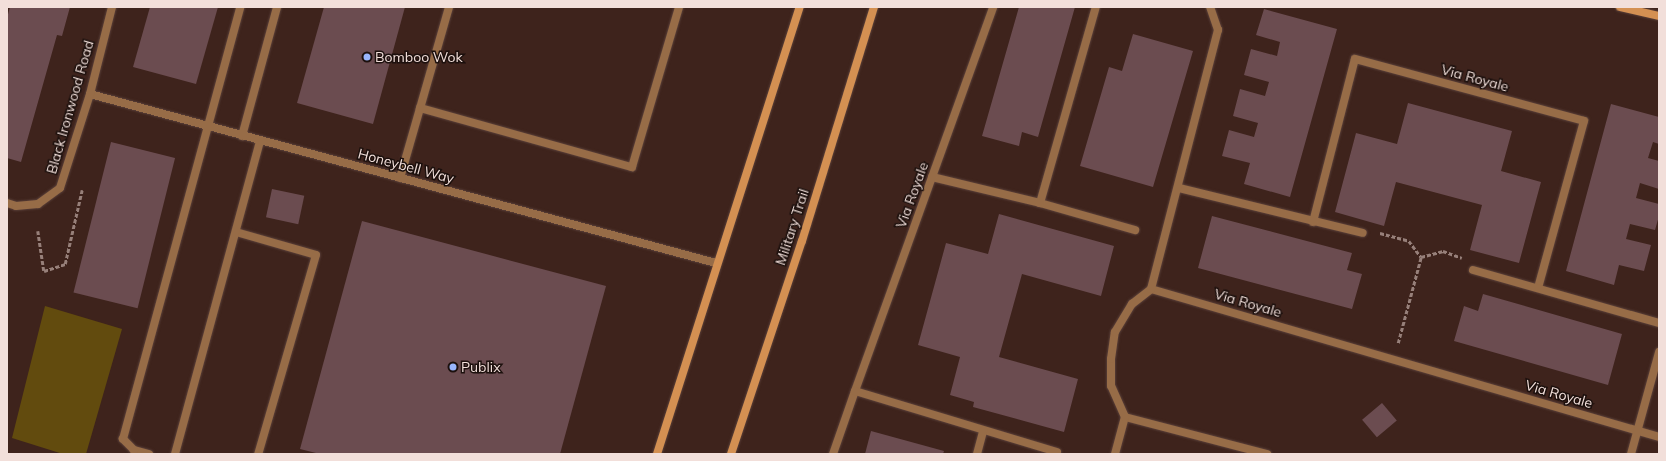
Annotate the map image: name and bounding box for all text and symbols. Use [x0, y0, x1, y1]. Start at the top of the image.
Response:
street label: Black Ironwood Road [43, 38, 97, 176]
place label: Bomboo Wok [375, 49, 463, 65]
marker: Bomboo Wok [362, 52, 372, 62]
street label: Via Royale [1439, 61, 1511, 95]
street label: Honeybell Way [356, 145, 456, 187]
street label: Via Royale [892, 160, 932, 230]
street label: Military Trail [772, 187, 812, 267]
street label: Via Royale [1212, 285, 1284, 321]
place label: Publix [461, 359, 501, 375]
marker: Publix [448, 362, 458, 372]
street label: Via Royale [1523, 376, 1595, 412]

